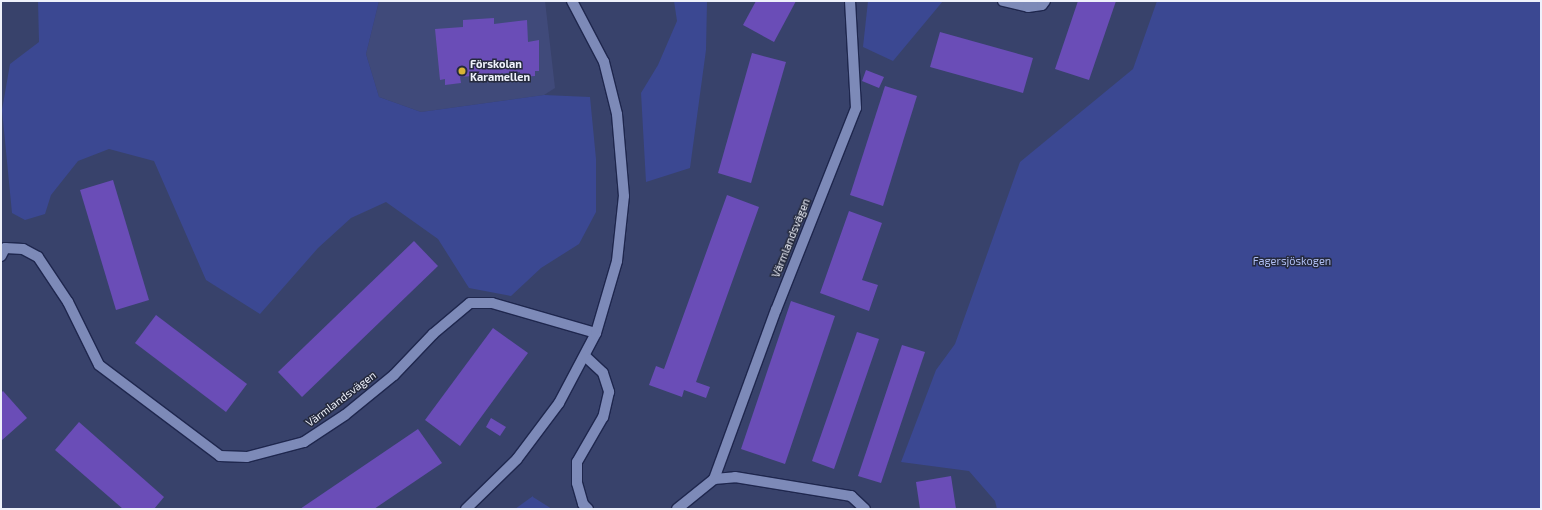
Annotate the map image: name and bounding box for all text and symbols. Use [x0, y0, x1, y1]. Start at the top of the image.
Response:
place label: Förskolan Karamellen [470, 58, 530, 84]
marker: Förskolan Karamellen [457, 66, 467, 76]
street label: Värmlandsvägen [769, 196, 813, 280]
park label: Fagersjöskogen [1253, 254, 1331, 268]
street label: Värmlandsvägen [303, 368, 379, 430]

